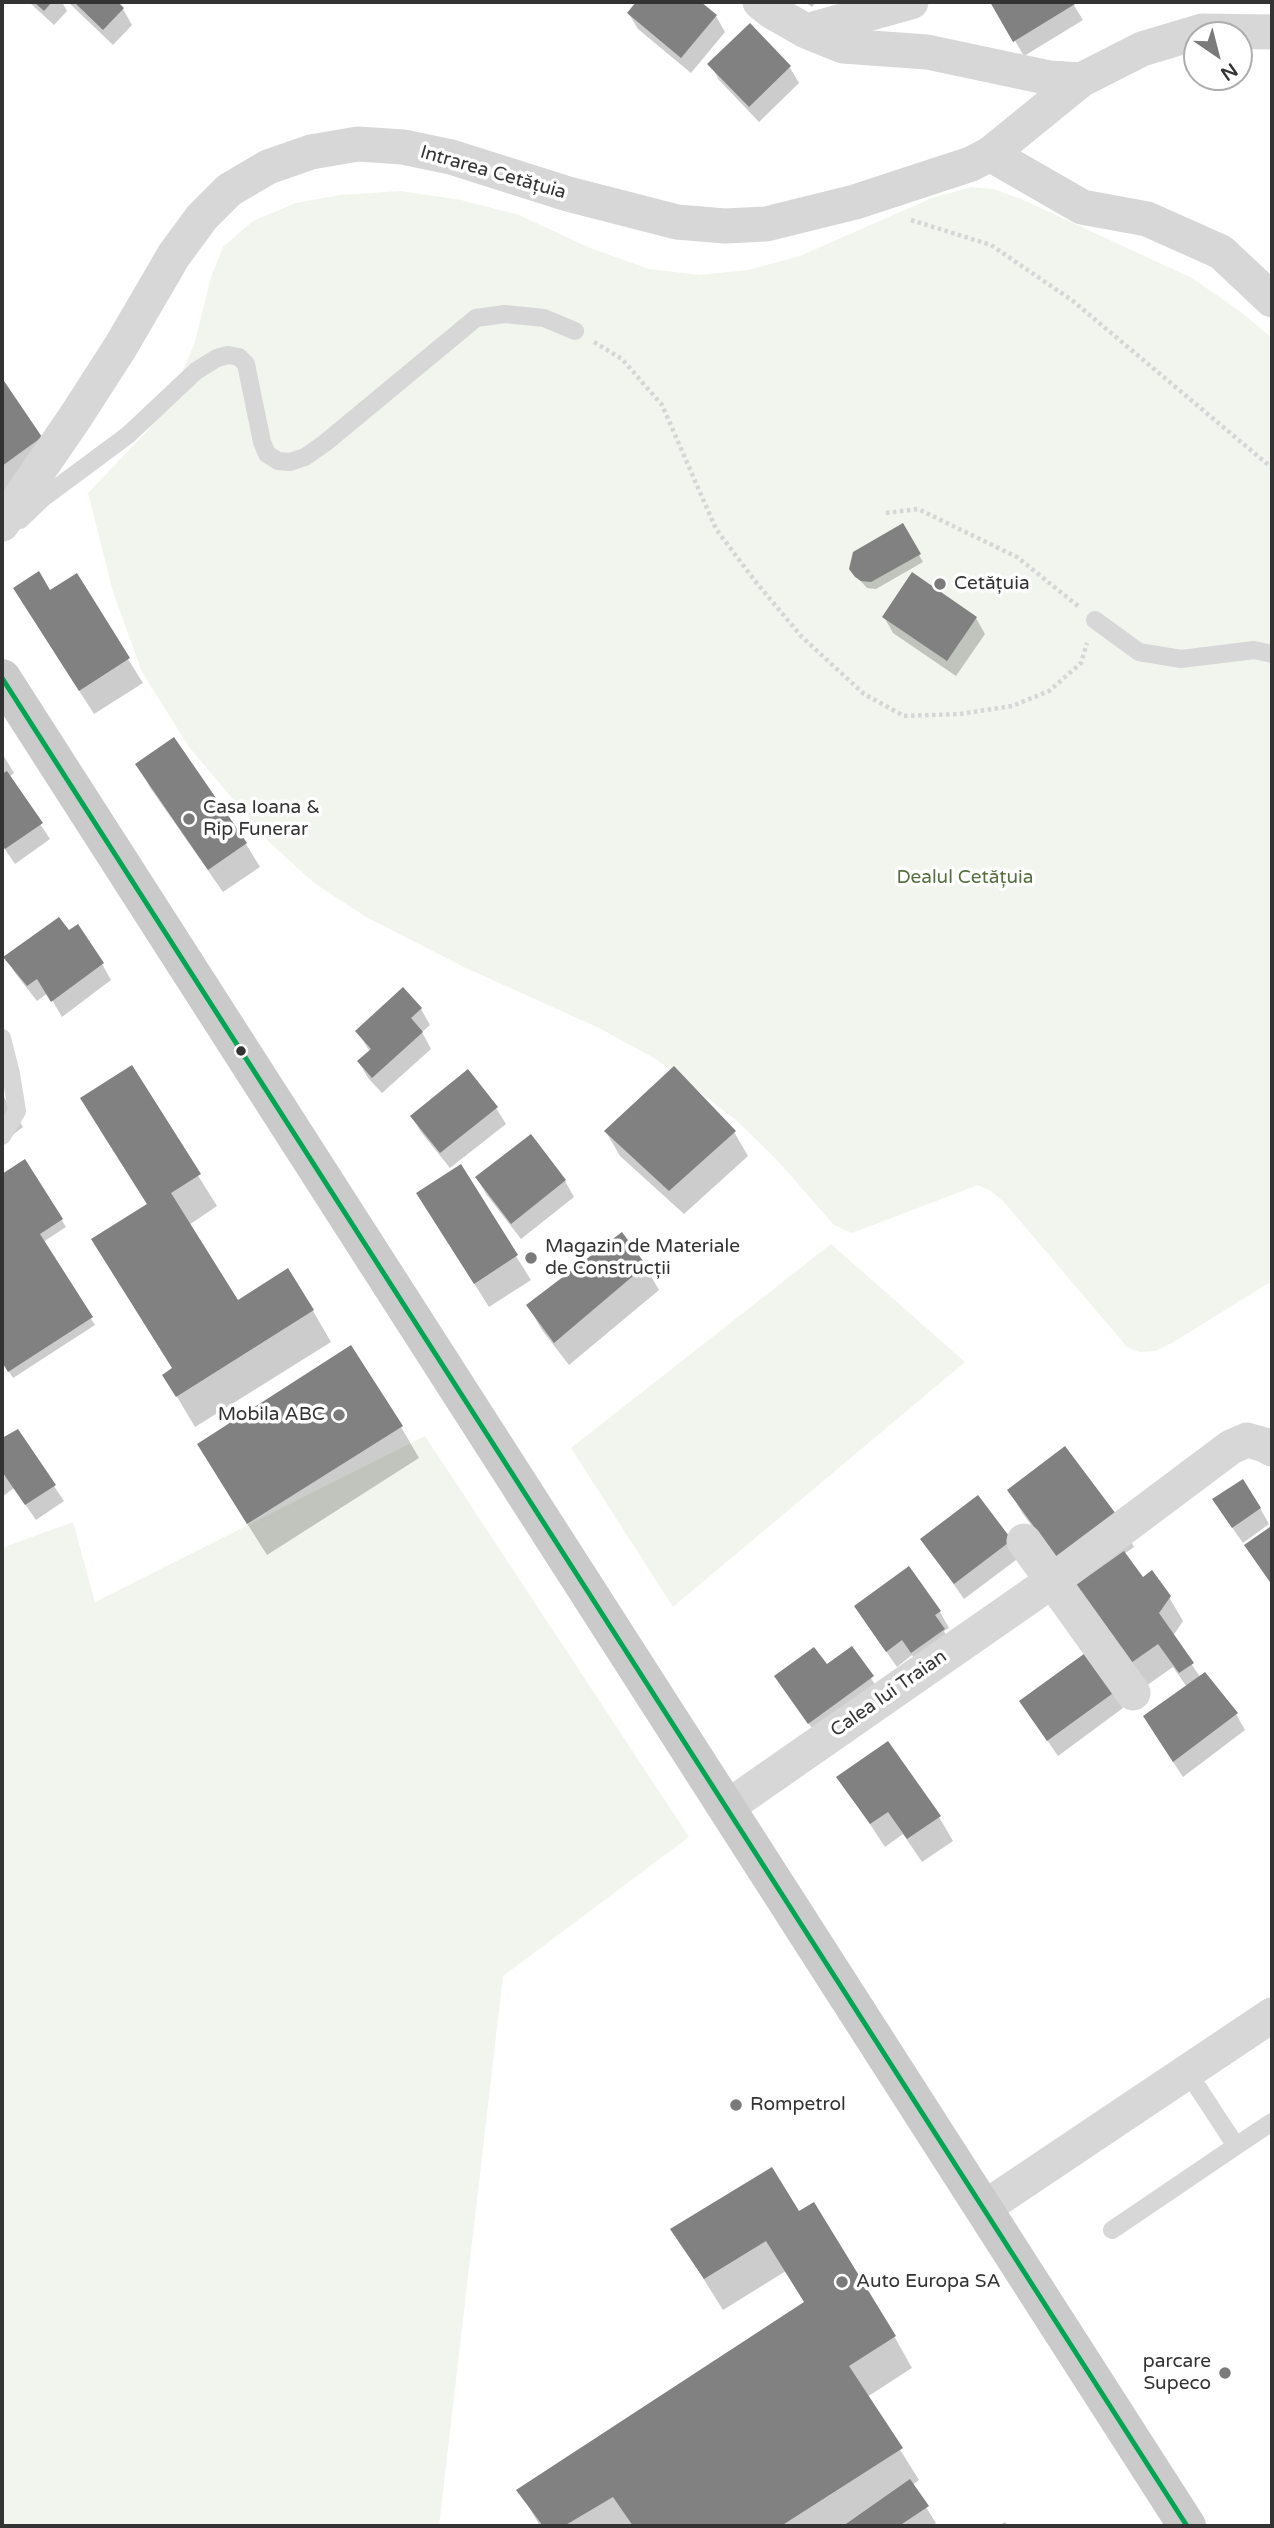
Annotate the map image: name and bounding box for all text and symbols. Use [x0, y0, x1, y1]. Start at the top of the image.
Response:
north arrow [1183, 21, 1253, 91]
text: N [1216, 58, 1241, 85]
street label: Intrarea Cetățuia [417, 141, 569, 205]
place label: Cetățuia [954, 573, 1030, 595]
marker: Cetățuia [932, 576, 948, 592]
place label: Casa Ioana & Rip Funerar [203, 797, 320, 841]
marker: Casa Ioana & Rip Funerar [181, 811, 197, 827]
park label: Dealul Cetățuia [897, 867, 1033, 889]
unlabelled marker [234, 1044, 248, 1058]
place label: Magazin de Materiale de Construcții [545, 1236, 740, 1280]
marker: Magazin de Materiale de Construcții [523, 1250, 539, 1266]
place label: Mobila ABC [218, 1404, 325, 1426]
marker: Mobila ABC [331, 1407, 347, 1423]
street label: Calea lui Traian [827, 1646, 951, 1742]
place label: Rompetrol [750, 2094, 846, 2116]
marker: Rompetrol [728, 2097, 744, 2113]
place label: Auto Europa SA [856, 2271, 1001, 2293]
marker: Auto Europa SA [834, 2274, 850, 2290]
place label: parcare Supeco [1143, 2351, 1211, 2395]
marker: parcare Supeco [1217, 2365, 1233, 2381]

